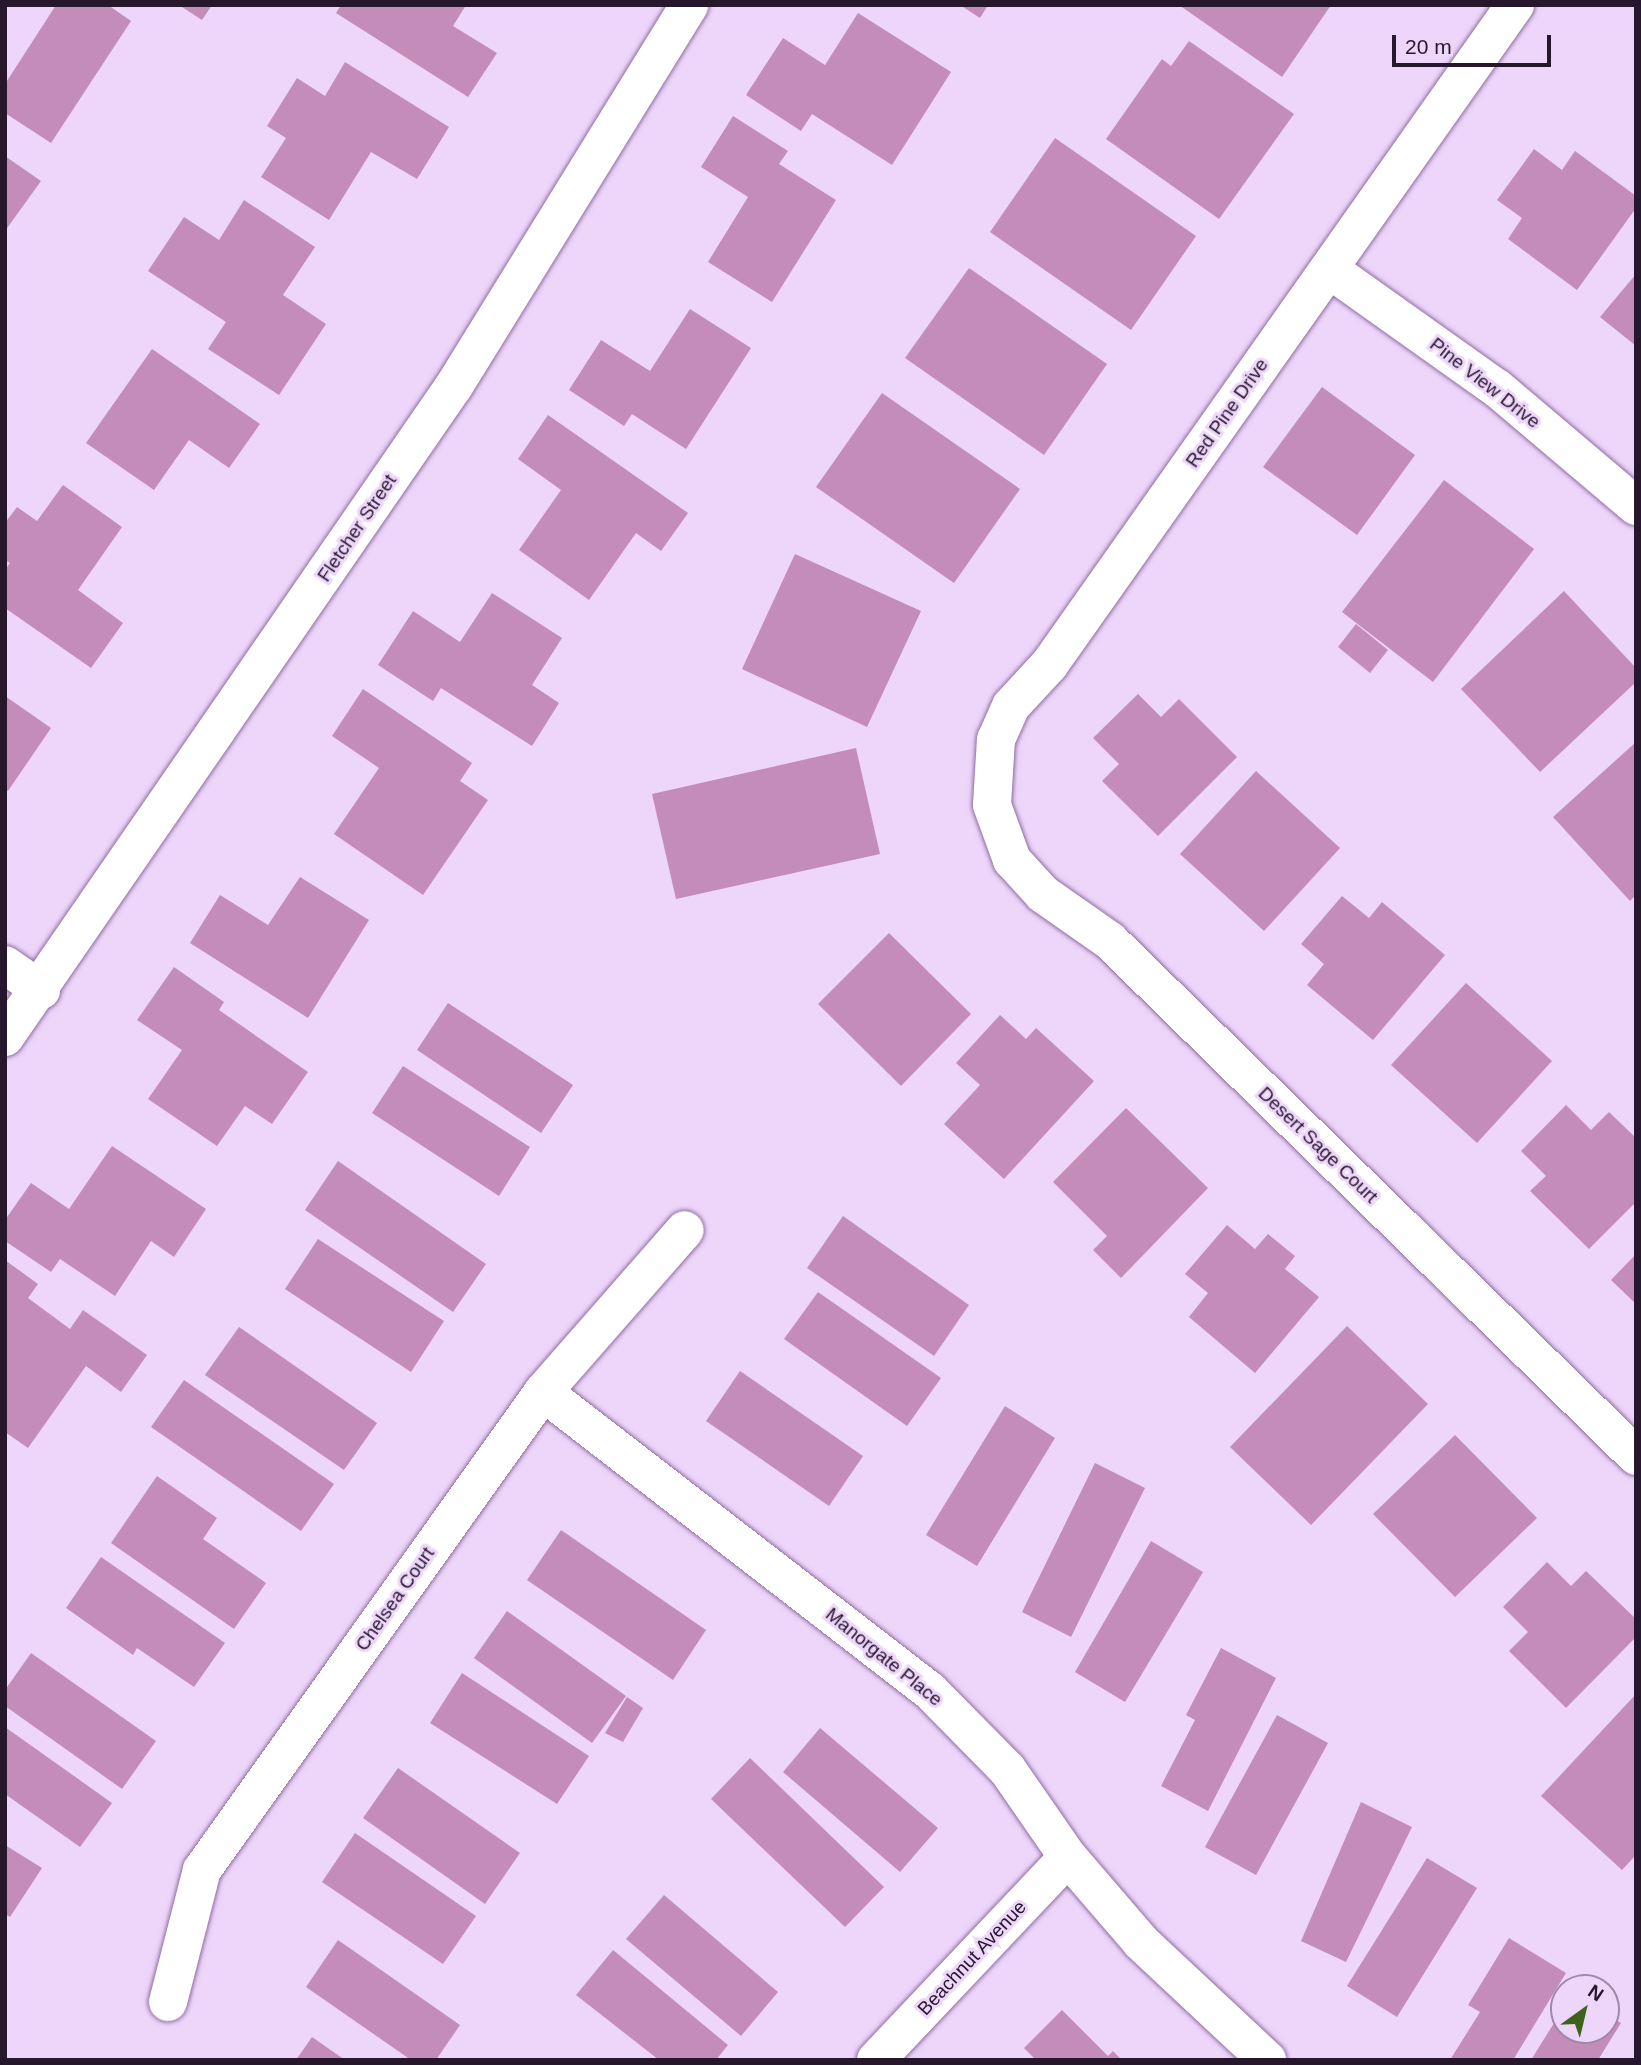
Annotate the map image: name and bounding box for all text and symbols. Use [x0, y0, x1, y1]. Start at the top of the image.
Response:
scale bar [1396, 21, 1555, 65]
text: 20 m [1405, 35, 1452, 58]
street label: Pine View Drive [1425, 333, 1545, 433]
street label: Red Pine Drive [1181, 354, 1273, 472]
street label: Fletcher Street [313, 470, 401, 586]
street label: Desert Sage Court [1253, 1082, 1383, 1208]
street label: Chelsea Court [351, 1543, 439, 1655]
street label: Manorgate Place [821, 1603, 947, 1711]
street label: Beachnut Avenue [913, 1895, 1031, 2021]
north arrow [1550, 1974, 1620, 2044]
text: N [1584, 1980, 1607, 2005]

